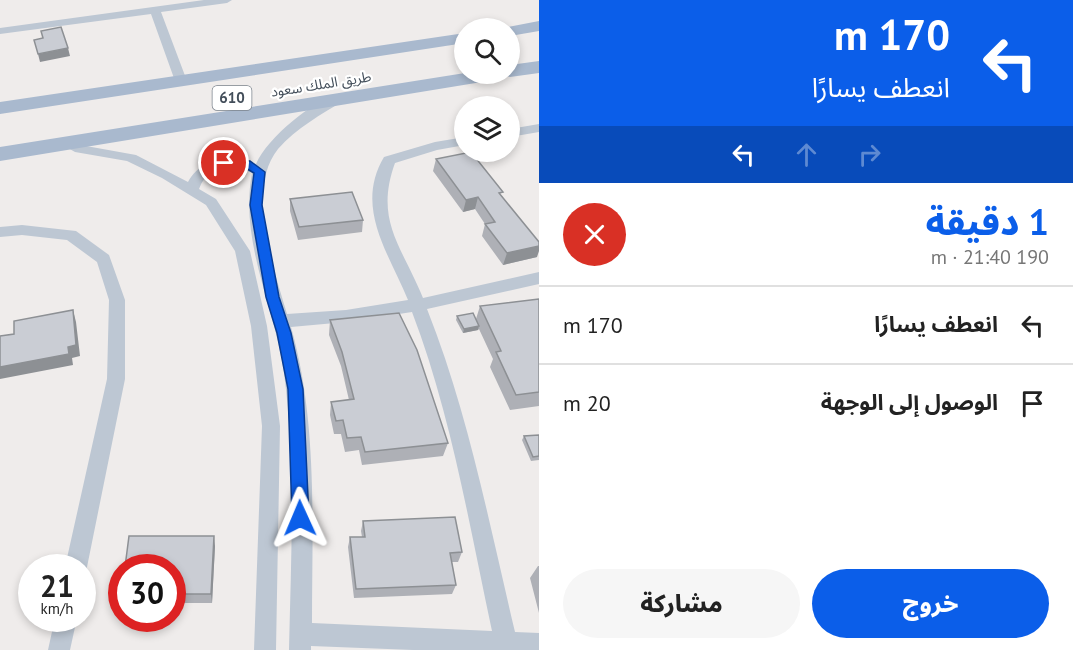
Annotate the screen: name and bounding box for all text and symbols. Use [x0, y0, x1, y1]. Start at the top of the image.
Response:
text: 170 m [834, 7, 950, 62]
map controls [454, 18, 520, 162]
button: search [454, 18, 520, 84]
icon: left [971, 24, 1049, 102]
street label: طريق الملك سعود [270, 67, 373, 102]
text: انعطف يسارًا [812, 70, 950, 104]
road number: 610 [212, 86, 252, 110]
button: layers [454, 96, 520, 162]
pin [198, 137, 249, 188]
icon: left [727, 138, 760, 171]
icon: ahead [790, 138, 823, 171]
icon: right [853, 138, 886, 171]
icon: arrive [207, 146, 240, 179]
text: 1 دقيقة [925, 198, 1049, 245]
button: close [563, 203, 626, 266]
text: 190 m · 21:40 [931, 244, 1049, 270]
icon: left [1016, 309, 1049, 342]
text: انعطف يسارًا [874, 310, 998, 338]
text: 170 m [563, 311, 623, 339]
icon: arrive [1016, 387, 1049, 420]
text: الوصول إلى الوجهة [821, 388, 998, 416]
text: 20 m [563, 389, 611, 417]
position arrow [268, 486, 332, 550]
speed limit sign: 30 [108, 554, 186, 632]
text: 21 [40, 566, 74, 605]
button: مشاركة [563, 569, 800, 638]
button: خروج [812, 569, 1049, 638]
text: km/h [41, 599, 73, 618]

